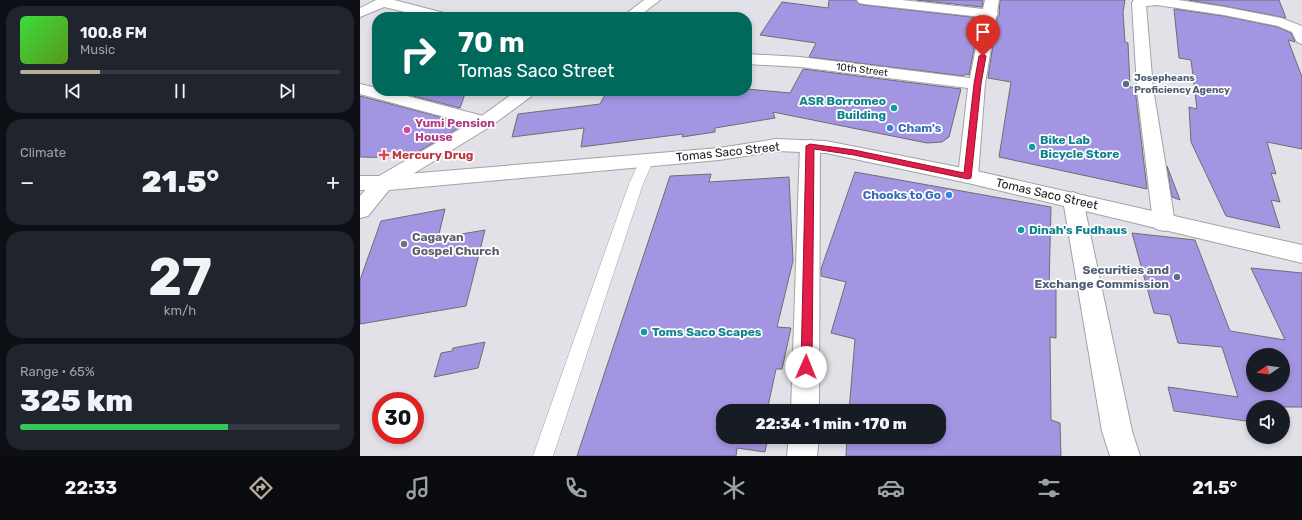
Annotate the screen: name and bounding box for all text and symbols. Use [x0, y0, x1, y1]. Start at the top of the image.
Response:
pin [966, 15, 1000, 56]
icon: arrive [972, 21, 994, 43]
text: 100.8 FM [80, 24, 147, 42]
text: 70 m [458, 26, 525, 59]
icon: right [392, 28, 444, 80]
text: Music [80, 42, 115, 57]
text: Tomas Saco Street [458, 60, 614, 82]
street label: 10th Street [835, 61, 889, 79]
place label: Josepheans Proficiency Agency [1134, 72, 1230, 96]
marker: Josepheans Proficiency Agency [1121, 79, 1131, 89]
icon: previous [62, 80, 84, 102]
icon: pause [169, 80, 191, 102]
icon: next [276, 80, 298, 102]
place label: ASR Borromeo Building [799, 94, 886, 122]
marker: ASR Borromeo Building [889, 103, 899, 113]
place label: Yumi Pension House [415, 116, 495, 144]
place label: Cham's [898, 121, 942, 135]
marker: Cham's [885, 123, 895, 133]
marker: Yumi Pension House [402, 125, 412, 135]
place label: Bike Lab Bicycle Store [1040, 133, 1119, 161]
street label: Tomas Saco Street [675, 140, 781, 164]
marker: Bike Lab Bicycle Store [1027, 142, 1037, 152]
text: Climate [20, 145, 66, 160]
place label: Mercury Drug [392, 148, 473, 162]
marker: Mercury Drug [379, 150, 389, 160]
text: 21.5° [141, 164, 219, 200]
text: − [20, 169, 34, 196]
text: + [326, 169, 340, 196]
street label: Tomas Saco Street [995, 175, 1100, 213]
place label: Chooks to Go [863, 188, 941, 202]
marker: Chooks to Go [944, 190, 954, 200]
place label: Dinah's Fudhaus [1029, 223, 1127, 237]
marker: Dinah's Fudhaus [1016, 225, 1026, 235]
place label: Cagayan Gospel Church [412, 230, 500, 258]
marker: Cagayan Gospel Church [399, 239, 409, 249]
text: 27 [148, 246, 212, 308]
place label: Securities and Exchange Commission [1035, 263, 1169, 291]
marker: Securities and Exchange Commission [1172, 272, 1182, 282]
text: km/h [164, 303, 196, 318]
place label: Toms Saco Scapes [652, 325, 762, 339]
marker: Toms Saco Scapes [639, 327, 649, 337]
position arrow [785, 346, 827, 388]
north arrow [1246, 348, 1290, 392]
map controls [1246, 348, 1290, 444]
text: Range · 65% [20, 364, 95, 379]
text: 325 km [20, 383, 133, 419]
speed limit sign: 30 [372, 392, 424, 444]
button: sound [1246, 400, 1290, 444]
text: 22:34 · 1 min · 170 m [755, 415, 907, 433]
icon: directions [247, 474, 275, 502]
icon: music [404, 474, 432, 502]
icon: phone [562, 474, 590, 502]
icon: climate [720, 474, 748, 502]
icon: car [877, 474, 905, 502]
icon: filters [1035, 474, 1063, 502]
text: 22:33 [65, 477, 117, 499]
text: 21.5° [1192, 477, 1237, 499]

